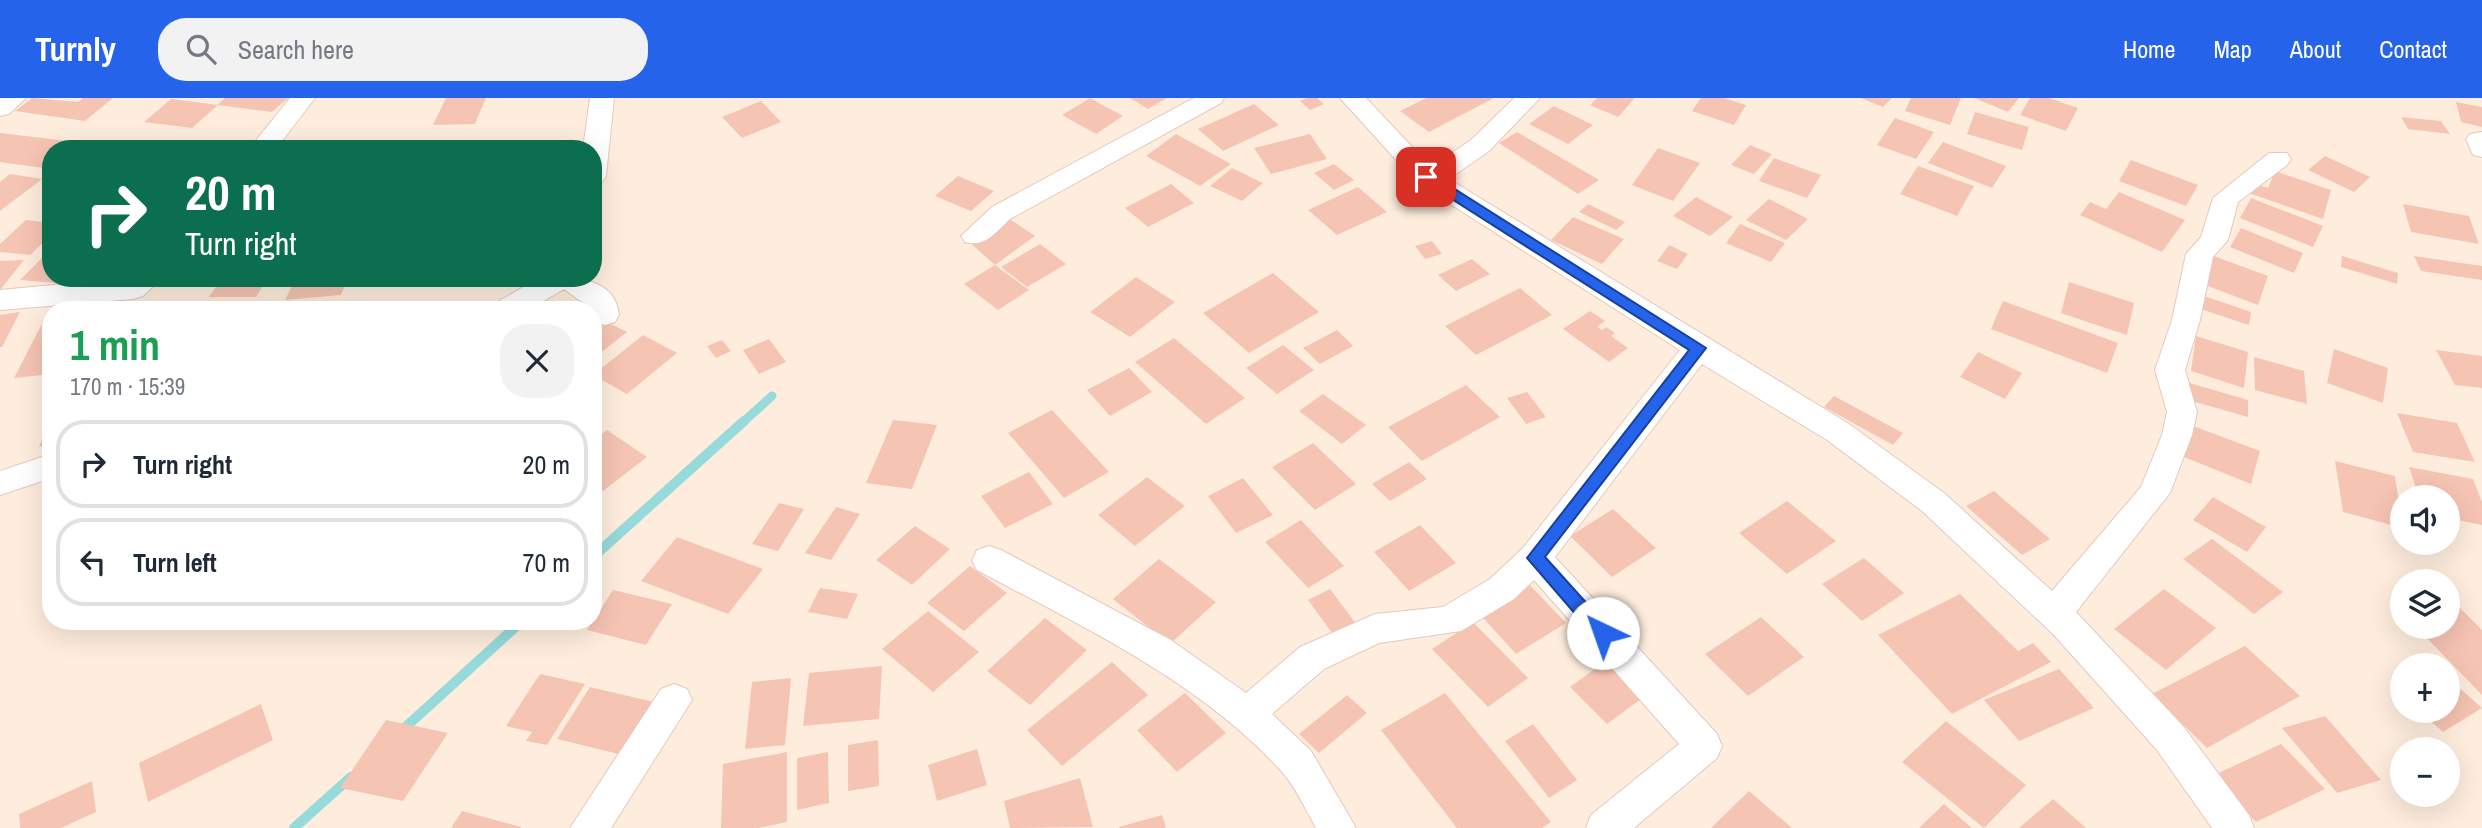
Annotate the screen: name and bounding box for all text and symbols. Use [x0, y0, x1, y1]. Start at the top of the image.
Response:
search box [158, 18, 648, 81]
text: Turnly [35, 27, 116, 71]
icon: search [182, 30, 220, 68]
text: Search here [238, 32, 354, 67]
text: Home [2123, 33, 2175, 65]
text: Map [2213, 33, 2252, 65]
text: About [2290, 33, 2341, 65]
text: Contact [2379, 33, 2447, 65]
pin [1396, 147, 1456, 207]
icon: arrive [1407, 158, 1445, 196]
text: 20 m [185, 159, 277, 225]
icon: right [70, 168, 161, 259]
text: Turn right [185, 222, 297, 265]
text: 1 min [70, 317, 160, 373]
button: close [500, 324, 574, 398]
text: 170 m · 15:39 [70, 371, 185, 402]
icon: right [74, 445, 112, 483]
text: Turn right [133, 447, 232, 482]
text: 20 m [523, 447, 570, 482]
map controls [2390, 485, 2460, 807]
button: sound [2390, 485, 2460, 555]
icon: left [74, 543, 112, 581]
text: Turn left [133, 545, 217, 580]
text: 70 m [523, 545, 570, 580]
button: layers [2390, 569, 2460, 639]
position arrow [1566, 596, 1640, 670]
button: + [2390, 653, 2460, 723]
button: − [2390, 737, 2460, 807]

